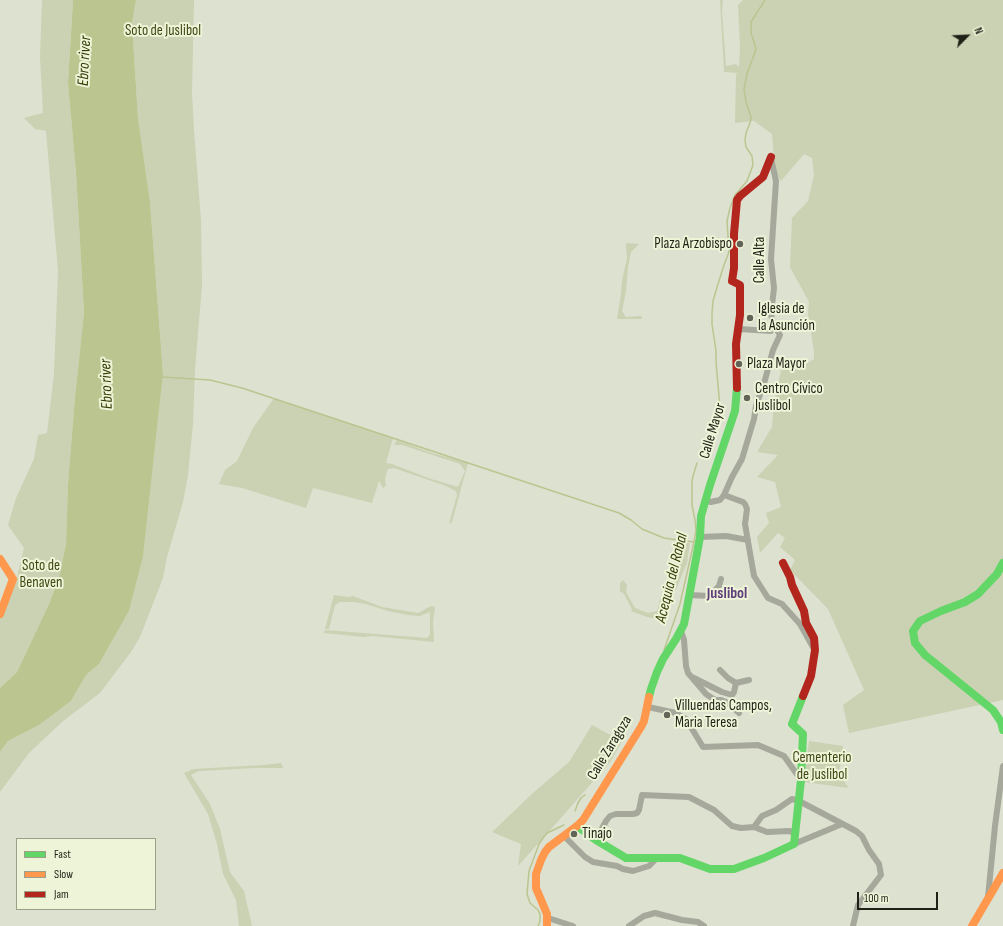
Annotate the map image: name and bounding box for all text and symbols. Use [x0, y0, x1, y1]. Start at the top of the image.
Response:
north arrow [947, 16, 987, 56]
park label: Soto de Juslibol [125, 22, 201, 40]
text: N [971, 26, 986, 36]
water label: Ebro river [74, 35, 96, 87]
place label: Plaza Arzobispo [654, 235, 732, 253]
street label: Calle Alta [751, 237, 769, 283]
marker: Plaza Arzobispo [735, 239, 745, 249]
place label: Iglesia de la Asunción [758, 300, 815, 335]
marker: Iglesia de la Asunción [745, 313, 755, 323]
place label: Plaza Mayor [747, 355, 806, 373]
water label: Ebro river [97, 359, 117, 409]
marker: Plaza Mayor [734, 359, 744, 369]
place label: Centro Cívico Juslibol [755, 380, 823, 415]
marker: Centro Cívico Juslibol [742, 393, 752, 403]
street label: Calle Mayor [696, 401, 730, 461]
water label: Acequia del Rabal [652, 531, 692, 625]
park label: Soto de Benaven [20, 557, 62, 592]
district label: Juslibol [707, 584, 747, 604]
place label: Villuendas Campos, Maria Teresa [675, 697, 772, 732]
marker: Villuendas Campos, Maria Teresa [662, 710, 672, 720]
street label: Calle Zaragoza [584, 713, 636, 783]
park label: Cementerio de Juslibol [792, 749, 852, 784]
place label: Tinajo [582, 825, 612, 843]
marker: Tinajo [569, 829, 579, 839]
legend [16, 838, 156, 910]
text: Fast [54, 847, 71, 862]
text: Slow [54, 867, 73, 882]
scale bar [859, 884, 940, 910]
text: Jam [54, 887, 69, 902]
text: 100 m [864, 891, 889, 906]

